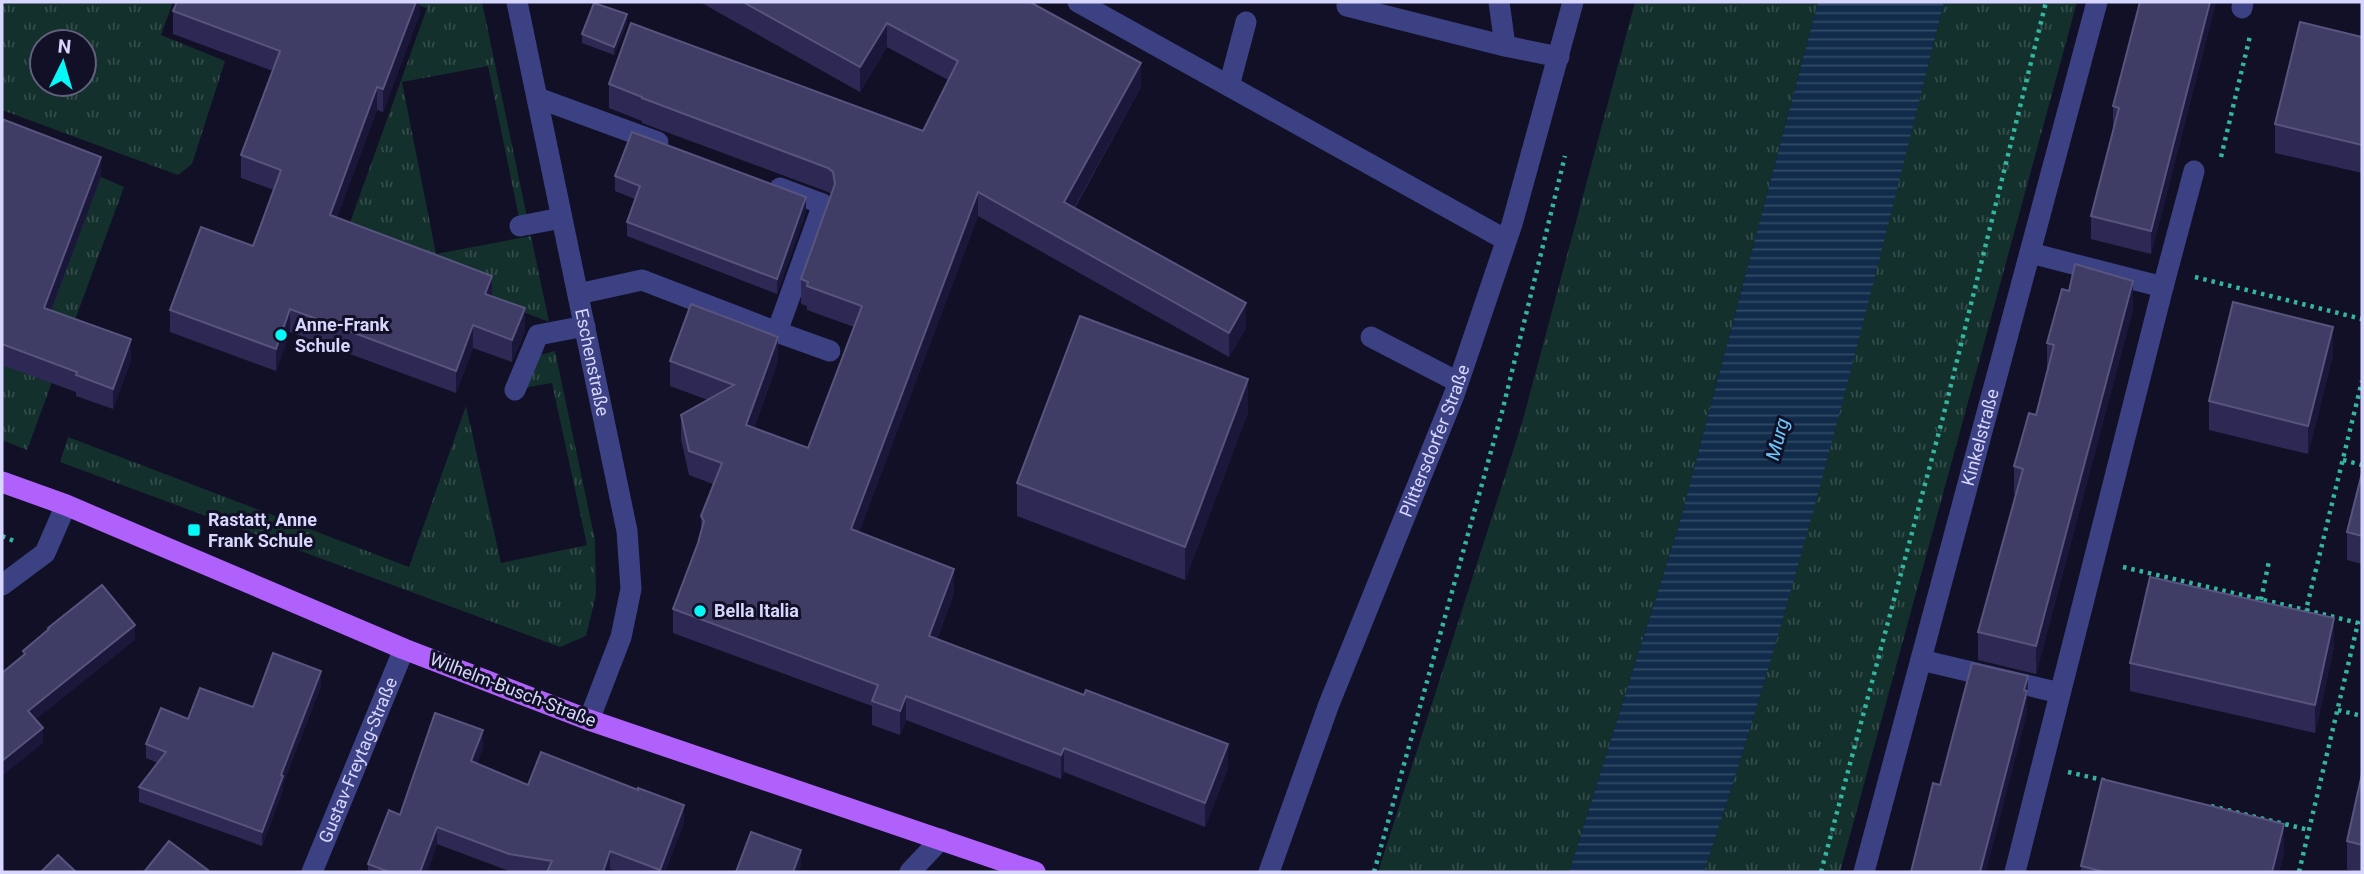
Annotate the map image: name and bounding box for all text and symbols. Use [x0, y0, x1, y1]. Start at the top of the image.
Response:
north arrow [28, 28, 98, 98]
text: N [57, 35, 72, 59]
street label: Eschenstraße [571, 307, 614, 418]
place label: Anne-Frank Schule [295, 314, 389, 356]
marker: Anne-Frank Schule [273, 327, 289, 343]
street label: Plittersdorfer Straße [1395, 362, 1474, 520]
street label: Kinkelstraße [1957, 386, 2003, 488]
water label: Murg [1761, 416, 1794, 463]
place label: Rastatt, Anne Frank Schule [208, 509, 317, 551]
marker: Rastatt, Anne Frank Schule [186, 522, 202, 538]
place label: Bella Italia [714, 600, 799, 621]
marker: Bella Italia [692, 603, 708, 619]
street label: Wilhelm-Busch-Straße [427, 648, 599, 731]
street label: Gustav-Freytag-Straße [314, 674, 401, 846]

